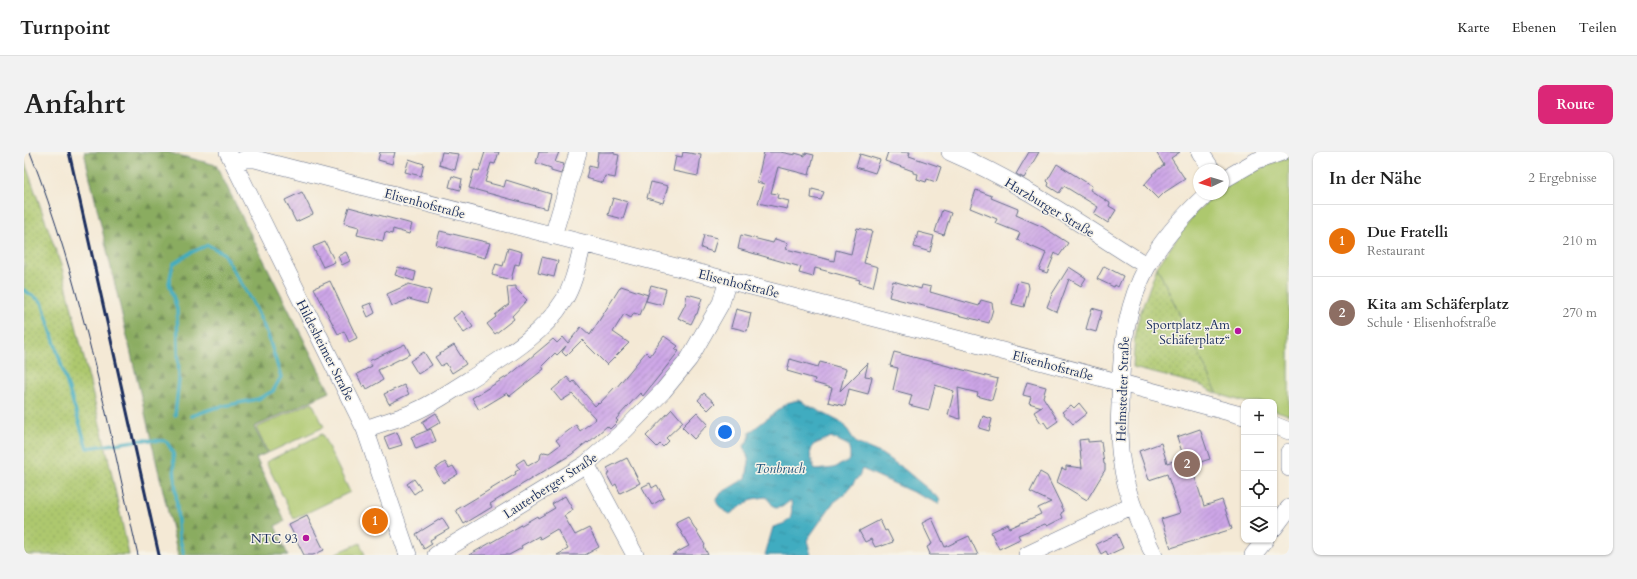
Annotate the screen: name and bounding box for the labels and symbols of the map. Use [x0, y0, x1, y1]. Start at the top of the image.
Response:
north arrow [1193, 164, 1229, 200]
street label: Harzburger Straße [1001, 174, 1098, 242]
street label: Elisenhofstraße [382, 185, 467, 223]
street label: Elisenhofstraße [696, 265, 781, 303]
street label: Hildesheimer Straße [292, 297, 358, 404]
place label: Sportplatz „Am Schäferplatz“ [1146, 316, 1230, 349]
marker: Sportplatz „Am Schäferplatz“ [1233, 326, 1243, 336]
street label: Helmstedter Straße [1112, 336, 1134, 442]
street label: Elisenhofstraße [1010, 347, 1095, 385]
your location [715, 422, 735, 442]
street label: Lauterberger Straße [500, 449, 601, 523]
pin: 2 [1174, 449, 1200, 479]
water label: Tonbruch [755, 459, 806, 478]
pin: 1 [362, 506, 388, 536]
place label: NTC 93 [251, 530, 298, 548]
marker: NTC 93 [301, 533, 311, 543]

